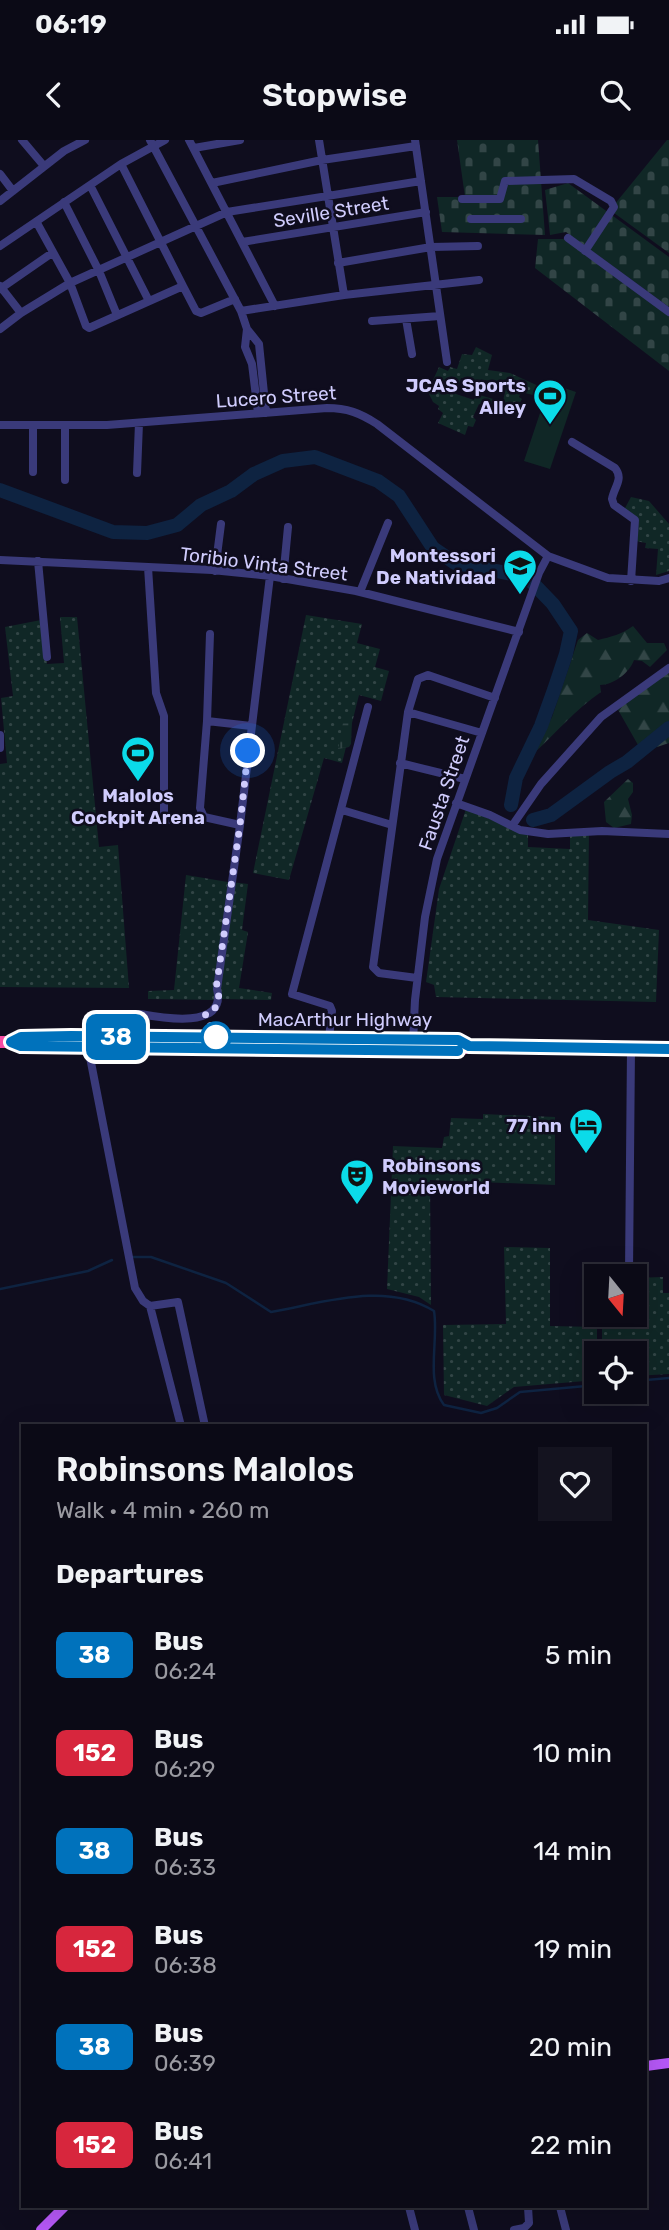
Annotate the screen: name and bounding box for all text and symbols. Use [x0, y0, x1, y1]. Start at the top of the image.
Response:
text: 06:19 [35, 9, 107, 40]
icon: back [35, 76, 73, 114]
text: Stopwise [262, 76, 407, 114]
icon: search [596, 76, 634, 114]
street label: Seville Street [272, 191, 391, 232]
place label: JCAS Sports Alley [406, 374, 527, 419]
sports icon: JCAS Sports Alley [531, 377, 569, 426]
street label: Lucero Street [215, 381, 337, 413]
street label: Toribio Vinta Street [179, 542, 350, 586]
place label: Montessori De Natividad [376, 544, 496, 589]
school or university icon: Montessori De Natividad [501, 547, 539, 596]
street label: Fausta Street [414, 732, 475, 853]
your location [230, 733, 265, 768]
sports icon: Malolos Cockpit Arena [119, 734, 157, 783]
place label: Malolos Cockpit Arena [71, 784, 205, 829]
street label: MacArthur Highway [258, 1008, 432, 1031]
line badge: 38 [85, 1014, 148, 1060]
unlabelled marker [201, 1022, 231, 1052]
text: 38 [100, 1023, 132, 1051]
hotel icon: 77 inn [567, 1106, 605, 1155]
place label: 77 inn [506, 1114, 562, 1137]
place label: Robinsons Movieworld [382, 1154, 490, 1199]
theatre icon: Robinsons Movieworld [338, 1157, 376, 1206]
north arrow [584, 1264, 648, 1326]
map controls [584, 1264, 647, 1404]
button: locate [584, 1341, 647, 1404]
button: heart [538, 1447, 612, 1521]
text: Robinsons Malolos [56, 1450, 354, 1489]
text: Walk · 4 min · 260 m [56, 1496, 270, 1524]
text: Departures [56, 1559, 204, 1590]
text: Bus [154, 1626, 203, 1657]
text: 5 min [545, 1640, 612, 1671]
text: 38 [78, 1641, 111, 1669]
text: 06:24 [154, 1657, 216, 1685]
text: Bus [154, 1724, 203, 1755]
text: 10 min [533, 1738, 612, 1769]
text: 152 [73, 1739, 116, 1767]
text: 06:29 [154, 1755, 216, 1783]
text: Bus [154, 1822, 203, 1853]
text: 14 min [533, 1836, 612, 1867]
text: 38 [78, 1837, 111, 1865]
text: 06:33 [154, 1853, 216, 1881]
text: Bus [154, 1920, 203, 1951]
text: 19 min [534, 1934, 612, 1965]
text: 152 [73, 1935, 116, 1963]
text: 06:38 [154, 1951, 217, 1979]
text: Bus [154, 2018, 203, 2049]
text: 20 min [529, 2032, 612, 2063]
text: 38 [78, 2033, 111, 2061]
text: 06:39 [154, 2049, 216, 2077]
text: Bus [154, 2116, 203, 2147]
text: 22 min [530, 2130, 612, 2161]
text: 152 [73, 2131, 116, 2159]
text: 06:41 [154, 2147, 212, 2175]

